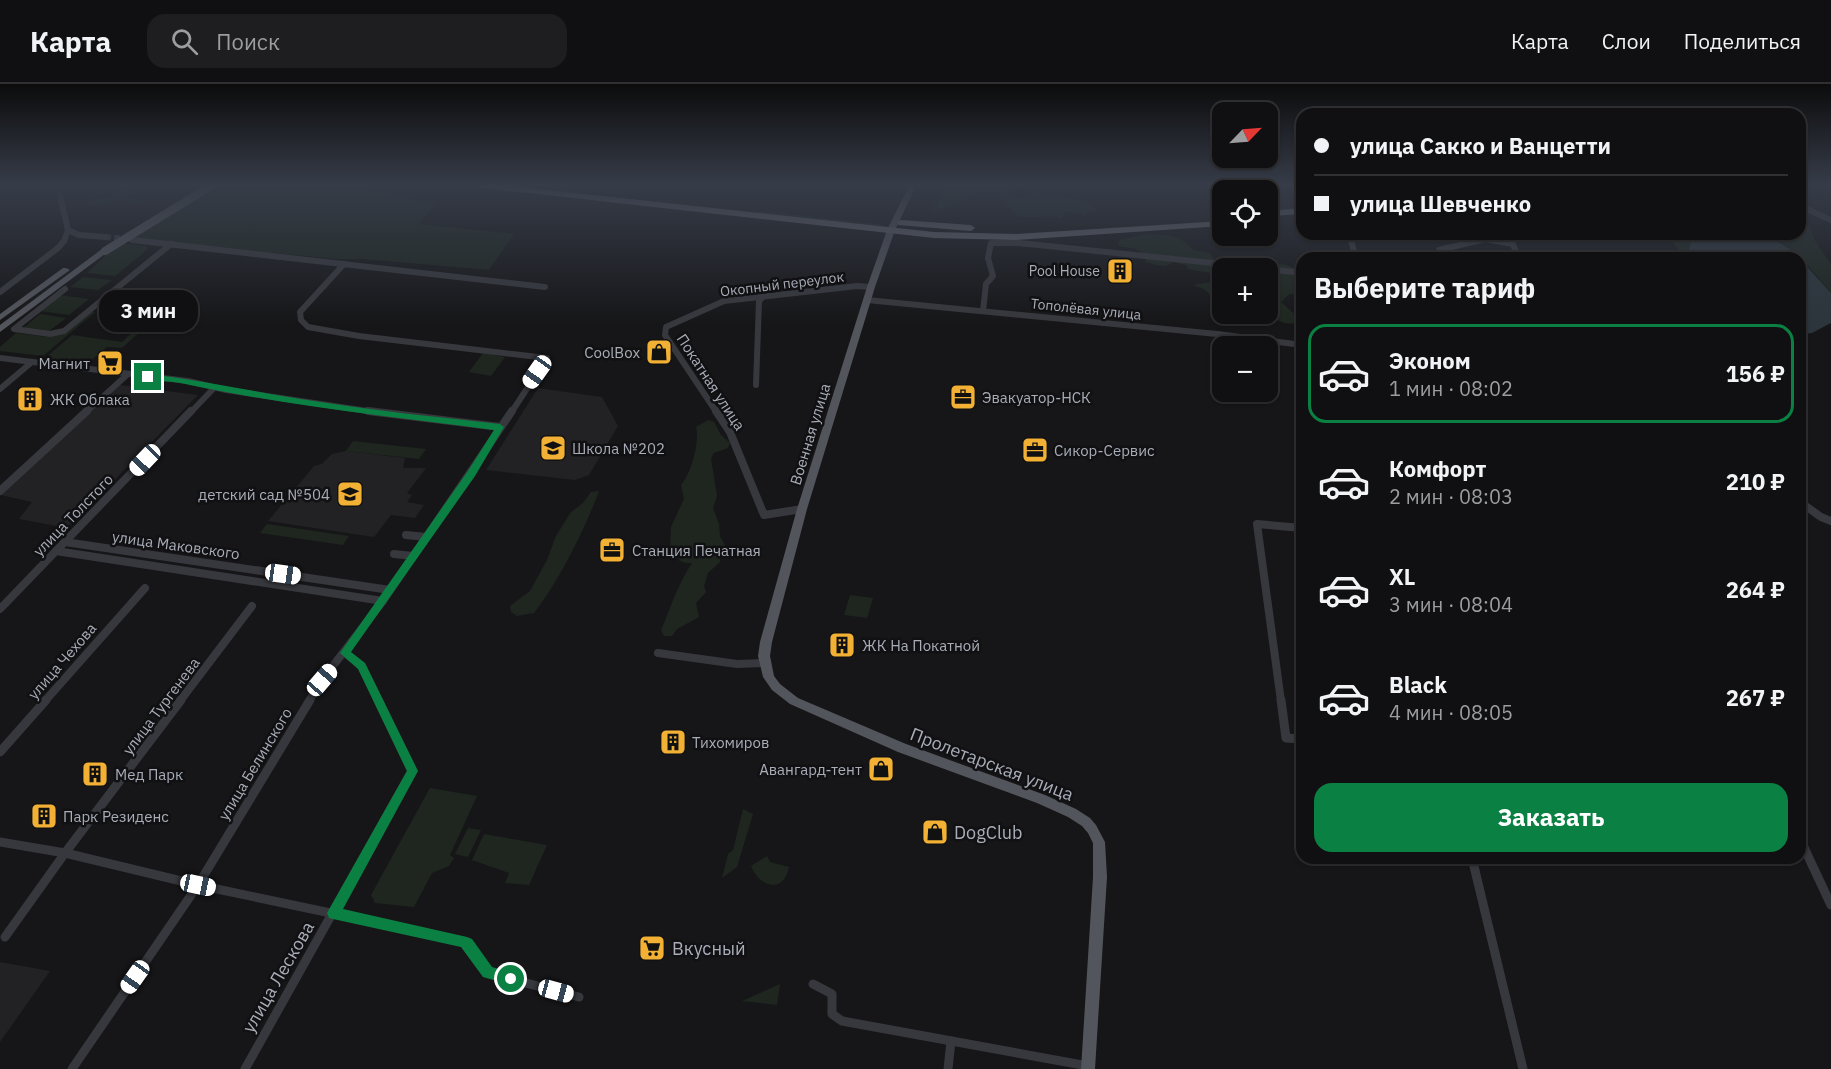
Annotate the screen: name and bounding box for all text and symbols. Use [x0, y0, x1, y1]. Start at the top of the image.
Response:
search box [147, 14, 567, 68]
text: Карта [30, 23, 111, 60]
icon: search [168, 25, 201, 58]
text: Поиск [216, 27, 280, 56]
text: Карта [1511, 27, 1569, 55]
text: Слои [1602, 27, 1651, 55]
text: Поделиться [1684, 27, 1801, 55]
north arrow [1212, 102, 1278, 168]
map controls [1212, 102, 1278, 402]
text: улица Сакко и Ванцетти [1350, 131, 1611, 160]
button: locate [1212, 180, 1278, 246]
text: улица Шевченко [1350, 189, 1531, 218]
building icon: Pool House [1105, 256, 1135, 286]
button: + [1212, 258, 1278, 324]
place label: Pool House [1029, 262, 1100, 280]
street label: Окопный переулок [719, 267, 845, 301]
text: Выберите тариф [1314, 270, 1535, 305]
callout: 3 мин [98, 290, 198, 332]
street label: Тополёвая улица [1030, 294, 1143, 324]
text: 3 мин [121, 297, 176, 324]
street label: Покатная улица [673, 330, 749, 434]
button: − [1212, 336, 1278, 402]
shop icon: CoolBox [644, 337, 674, 367]
place label: CoolBox [584, 343, 640, 362]
text: Эконом [1389, 346, 1471, 375]
icon: car [1317, 347, 1371, 401]
supermarket icon: Магнит [95, 348, 125, 378]
car [519, 352, 555, 392]
place label: Магнит [39, 354, 90, 373]
text: 156 ₽ [1726, 359, 1785, 388]
route end [134, 363, 161, 390]
text: 1 мин · 08:02 [1389, 375, 1513, 402]
street label: Военная улица [786, 381, 834, 487]
office icon: Эвакуатор-НСК [948, 382, 978, 412]
building icon: ЖК Облака [15, 384, 45, 414]
place label: Эвакуатор-НСК [982, 388, 1091, 407]
place label: ЖК Облака [50, 390, 130, 409]
school or university icon: Школа №202 [538, 433, 568, 463]
office icon: Сикор-Сервис [1020, 435, 1050, 465]
place label: Школа №202 [572, 439, 665, 458]
car [126, 441, 164, 479]
place label: Сикор-Сервис [1054, 441, 1155, 460]
text: Комфорт [1389, 454, 1486, 483]
icon: car [1317, 455, 1371, 509]
text: 210 ₽ [1726, 467, 1785, 496]
street label: улица Толстого [29, 470, 117, 560]
school or university icon: детский сад №504 [335, 479, 365, 509]
text: 2 мин · 08:03 [1389, 483, 1513, 510]
place label: детский сад №504 [198, 485, 330, 504]
street label: улица Маковского [111, 527, 241, 563]
office icon: Станция Печатная [597, 535, 627, 565]
place label: Станция Печатная [632, 541, 761, 560]
text: XL [1389, 562, 1415, 591]
car [264, 563, 302, 585]
icon: car [1317, 563, 1371, 617]
text: 264 ₽ [1726, 575, 1785, 604]
text: 3 мин · 08:04 [1389, 591, 1513, 618]
street label: улица Чехова [24, 619, 100, 703]
building icon: ЖК На Покатной [827, 630, 857, 660]
place label: ЖК На Покатной [862, 636, 980, 655]
street label: улица Тургенева [118, 654, 204, 758]
car [303, 661, 341, 699]
text: Black [1389, 670, 1447, 699]
icon: car [1317, 671, 1371, 725]
text: 267 ₽ [1726, 683, 1785, 712]
text: 4 мин · 08:05 [1389, 699, 1513, 726]
street label: улица Белинского [214, 704, 296, 824]
street label: Пролетарская улица [907, 722, 1077, 806]
building icon: Тихомиров [658, 727, 688, 757]
place label: Тихомиров [692, 733, 769, 752]
shop icon: Авангард-тент [866, 754, 896, 784]
building icon: Мед Парк [80, 759, 110, 789]
place label: Авангард-тент [759, 760, 862, 779]
place label: Мед Парк [115, 765, 183, 784]
button: Заказать [1314, 783, 1788, 852]
building icon: Парк Резиденс [29, 801, 59, 831]
place label: Парк Резиденс [63, 807, 169, 826]
shop icon: DogClub [920, 817, 950, 847]
place label: DogClub [954, 821, 1023, 844]
car [179, 872, 217, 898]
street label: улица Лескова [237, 917, 319, 1037]
supermarket icon: Вкусный [637, 933, 667, 963]
place label: Вкусный [672, 937, 746, 960]
car [117, 957, 153, 997]
route start [497, 965, 524, 992]
car [536, 978, 576, 1004]

